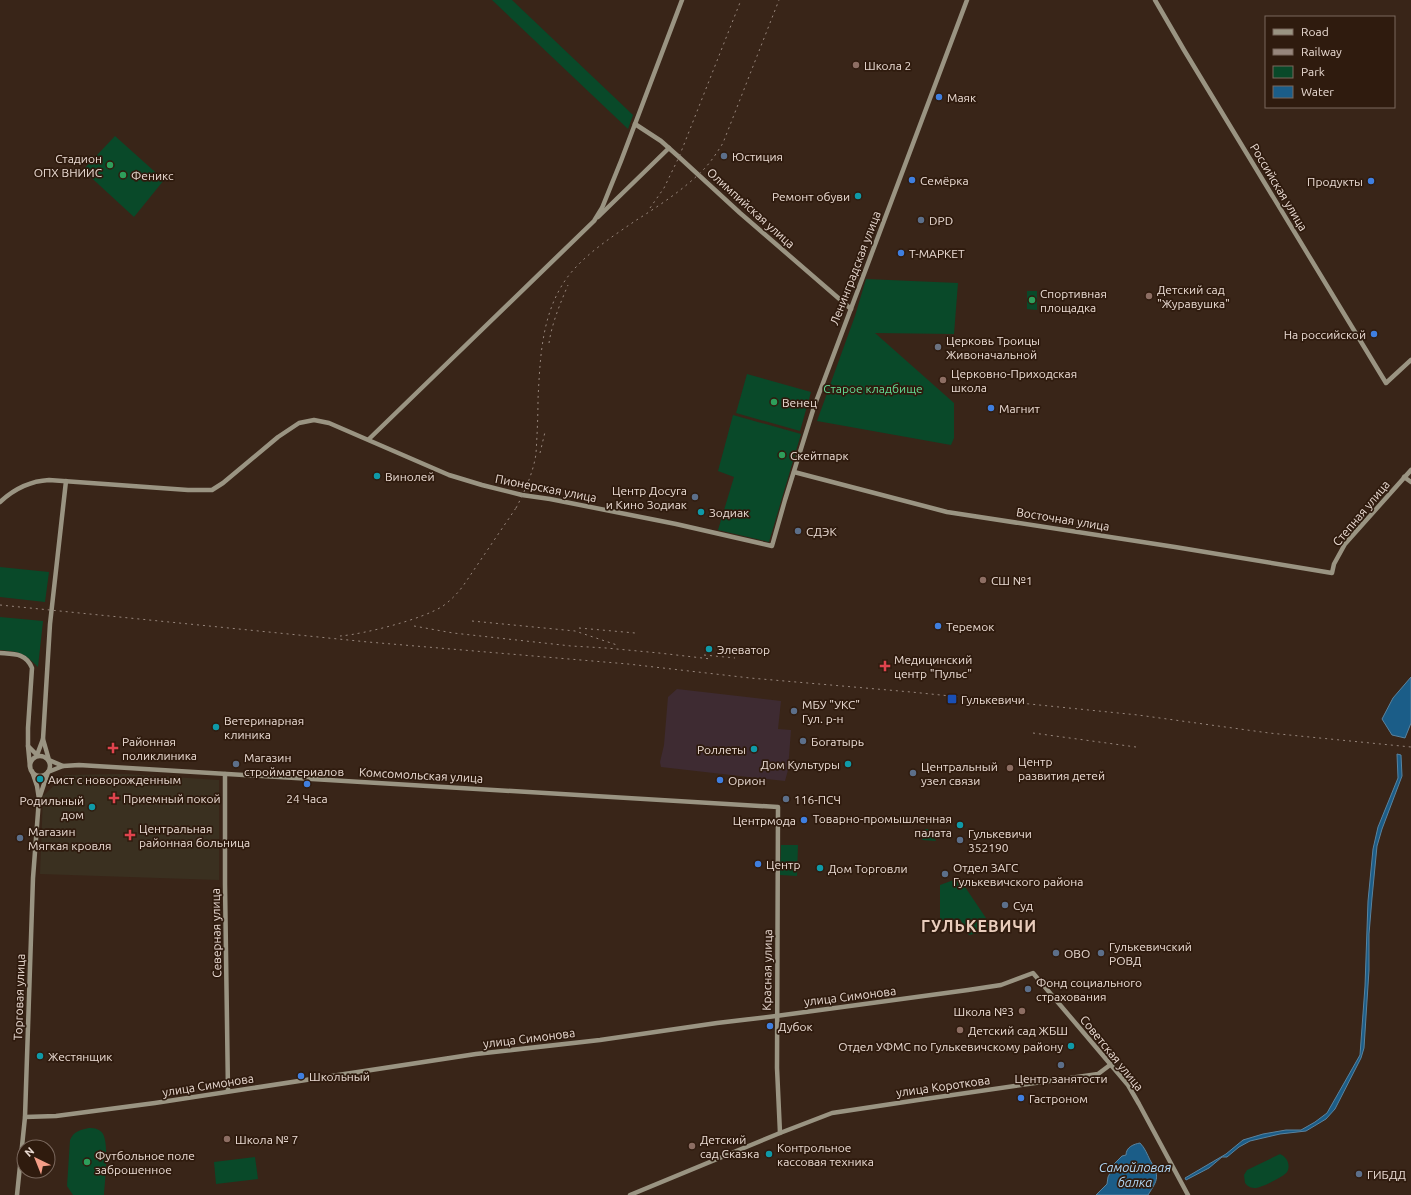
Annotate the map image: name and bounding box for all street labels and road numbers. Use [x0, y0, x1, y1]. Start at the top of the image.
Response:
street label: Российская улица [1248, 141, 1310, 233]
street label: Олимпийская улица [705, 165, 797, 251]
street label: Ленинградская улица [827, 209, 883, 327]
street label: Пионерская улица [494, 472, 598, 504]
street label: Степная улица [1330, 478, 1392, 548]
street label: Восточная улица [1015, 505, 1111, 533]
street label: Комсомольская улица [359, 765, 483, 785]
street label: Северная улица [209, 888, 223, 978]
street label: Красная улица [760, 929, 774, 1011]
street label: Торговая улица [11, 953, 27, 1041]
street label: улица Симонова [803, 984, 897, 1008]
street label: Советская улица [1078, 1013, 1146, 1093]
street label: улица Симонова [482, 1026, 576, 1050]
street label: улица Симонова [161, 1071, 255, 1099]
street label: улица Короткова [895, 1073, 991, 1099]

